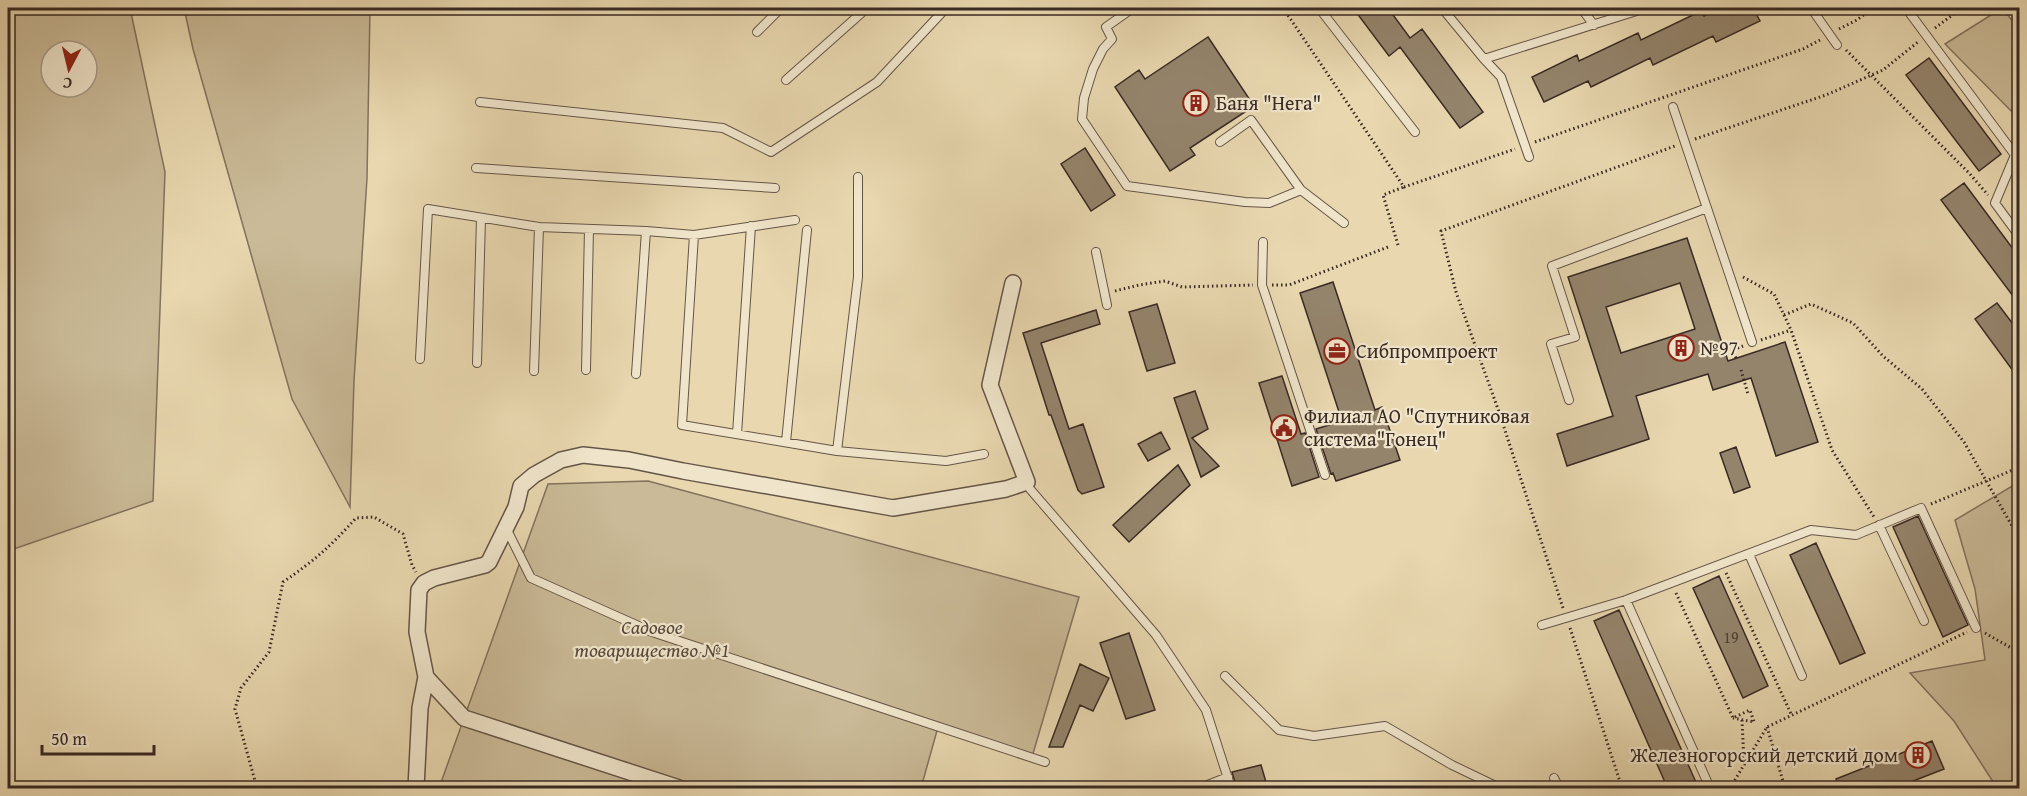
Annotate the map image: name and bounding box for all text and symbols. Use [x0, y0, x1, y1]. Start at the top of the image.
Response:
north arrow [39, 39, 99, 99]
text: С [61, 71, 73, 96]
building icon: Баня "Нега" [1181, 88, 1211, 118]
place label: Баня "Нега" [1216, 88, 1321, 117]
building icon: №97 [1666, 333, 1696, 363]
place label: №97 [1700, 333, 1738, 362]
office icon: Сибпромпроект [1322, 336, 1352, 366]
place label: Сибпромпроект [1356, 336, 1498, 365]
place label: Филиал АО "Спутниковая система"Гонец" [1304, 401, 1530, 453]
public building icon: Филиал АО "Спутниковая система"Гонец" [1269, 413, 1299, 443]
park label: Садовое товарищество №1 [575, 612, 729, 664]
house number: 19 [1723, 625, 1739, 649]
scale bar [42, 718, 154, 756]
text: 50 m [51, 725, 87, 752]
place label: Железногорский детский дом [1629, 740, 1898, 769]
building icon: Железногорский детский дом [1903, 740, 1933, 770]

